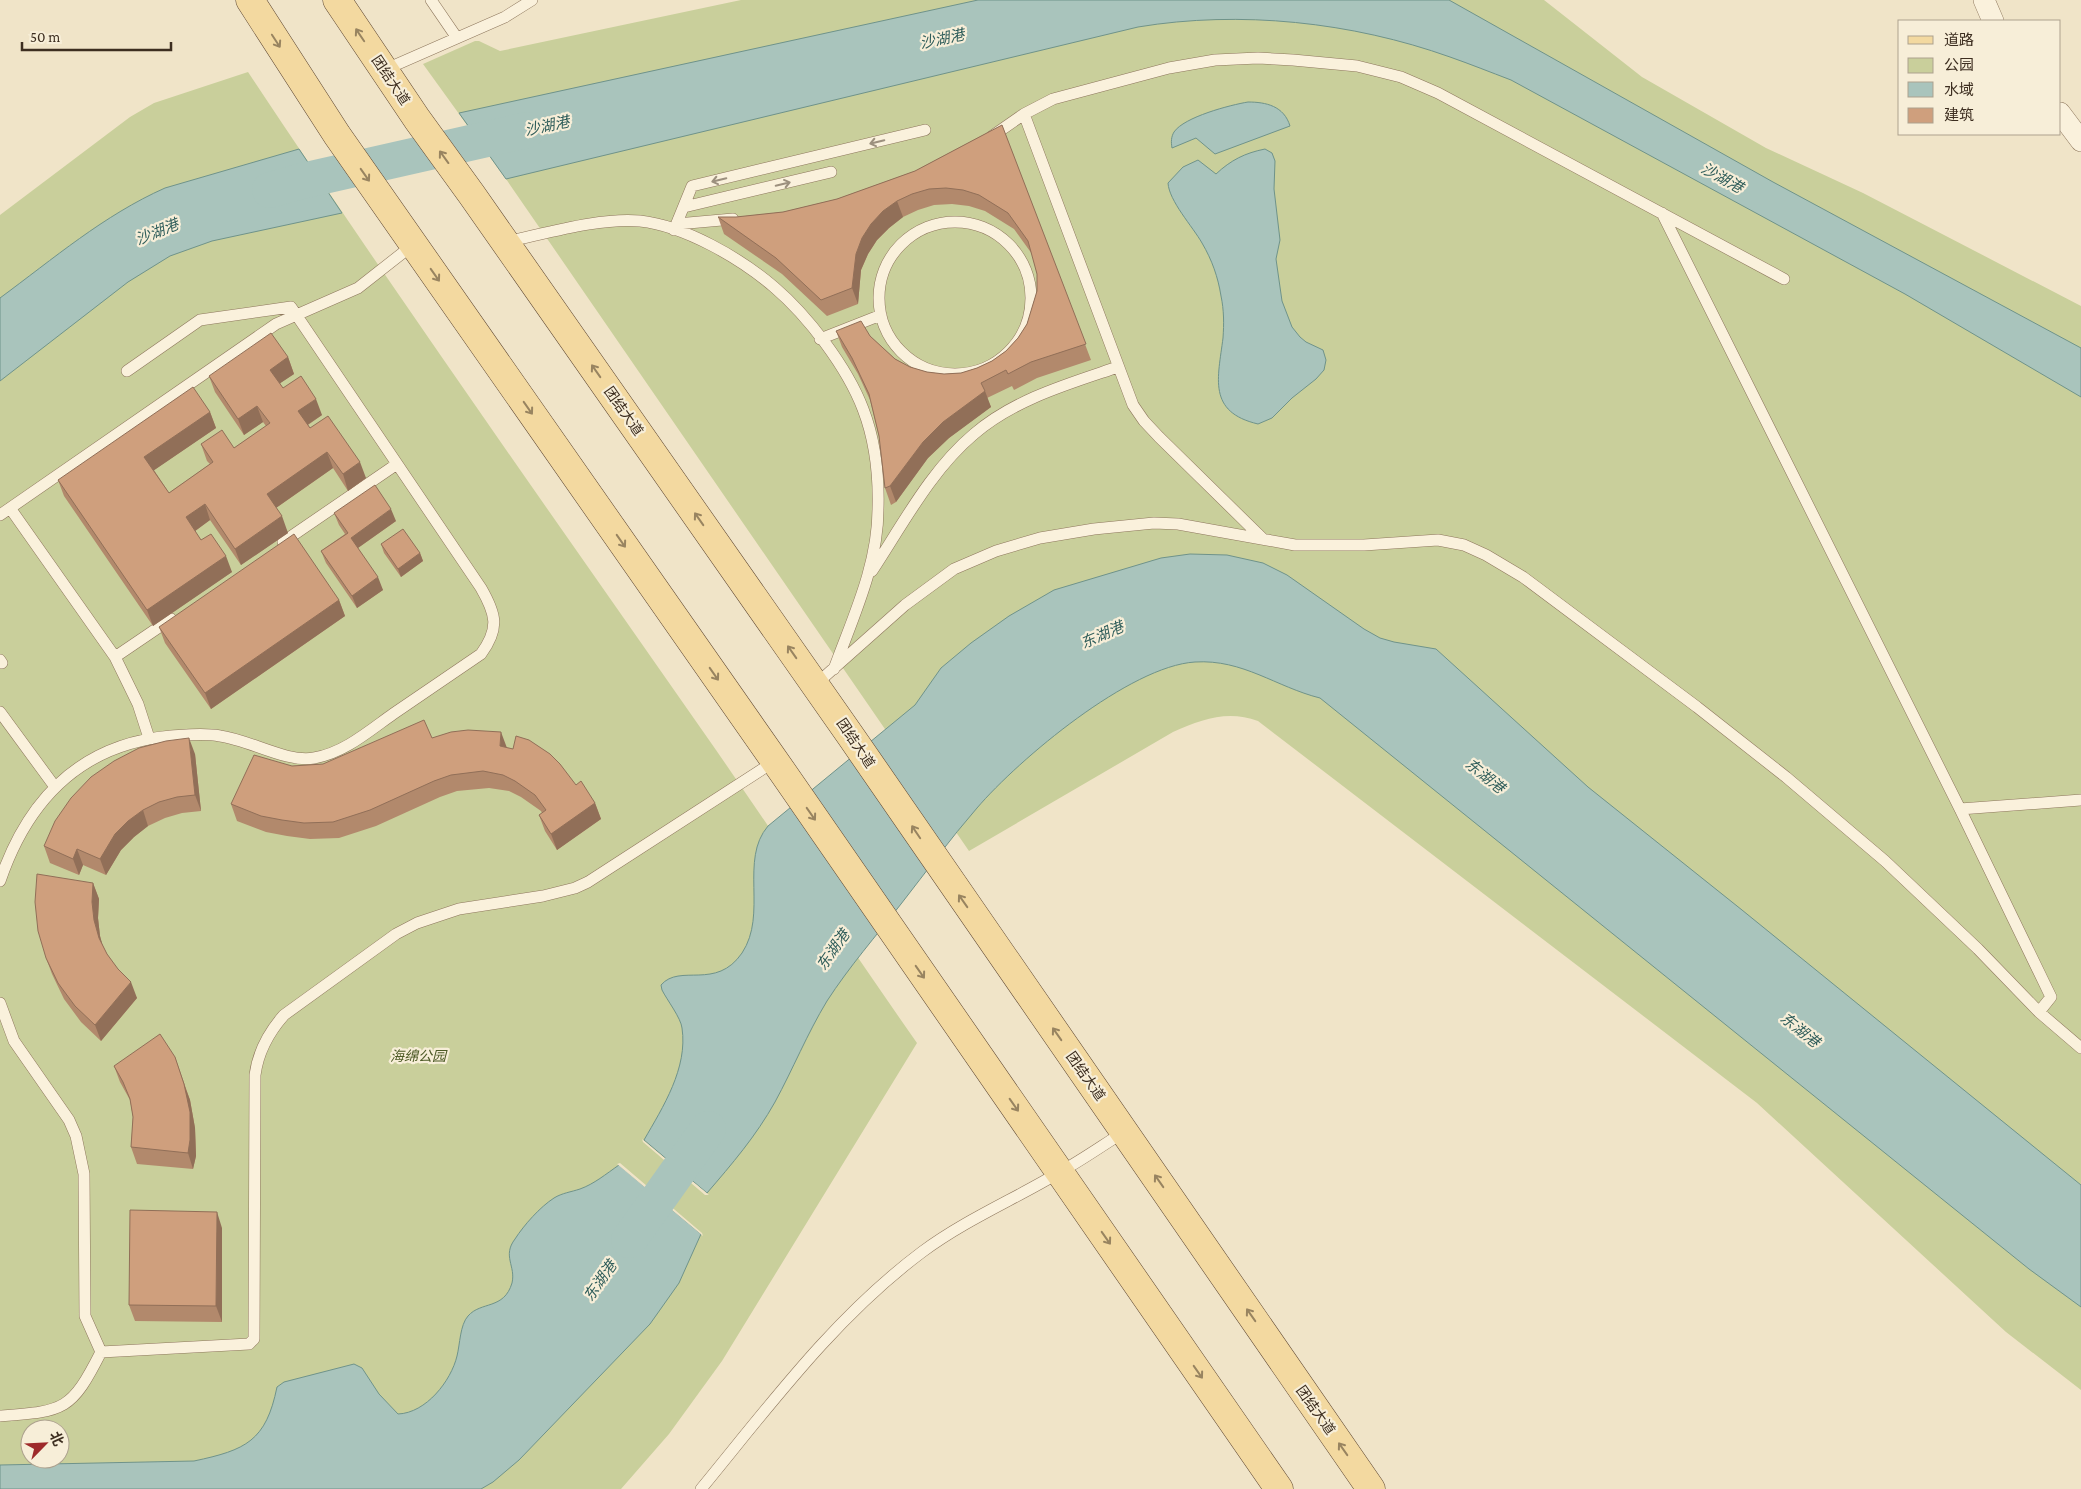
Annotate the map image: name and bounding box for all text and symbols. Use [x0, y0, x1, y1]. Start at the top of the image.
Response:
scale bar [22, 20, 171, 52]
legend [1898, 20, 2061, 135]
water label: 沙湖港 [918, 26, 968, 52]
one-way arrow [355, 28, 366, 42]
text: 50 m [30, 29, 60, 45]
text: 道路 [1944, 32, 1974, 48]
one-way arrow [271, 34, 282, 48]
street label: 团结大道 [369, 52, 413, 108]
text: 公园 [1944, 57, 1974, 73]
text: 水域 [1944, 82, 1974, 98]
text: 建筑 [1944, 107, 1974, 123]
water label: 沙湖港 [523, 113, 573, 139]
one-way arrow [870, 138, 886, 147]
one-way arrow [439, 151, 450, 164]
water label: 沙湖港 [1698, 160, 1747, 197]
one-way arrow [360, 168, 370, 182]
one-way arrow [712, 176, 728, 185]
one-way arrow [774, 179, 790, 188]
water label: 沙湖港 [133, 215, 183, 248]
one-way arrow [430, 267, 440, 281]
one-way arrow [591, 365, 601, 379]
street label: 团结大道 [601, 383, 647, 439]
one-way arrow [523, 401, 533, 415]
one-way arrow [694, 512, 704, 526]
one-way arrow [616, 534, 626, 548]
water label: 东湖港 [1078, 618, 1128, 651]
one-way arrow [787, 645, 797, 659]
one-way arrow [709, 667, 719, 681]
street label: 团结大道 [834, 715, 878, 771]
water label: 东湖港 [1462, 756, 1509, 798]
one-way arrow [807, 807, 817, 821]
one-way arrow [911, 825, 921, 839]
one-way arrow [958, 894, 968, 908]
water label: 东湖港 [814, 925, 854, 973]
one-way arrow [915, 965, 925, 979]
water label: 东湖港 [1777, 1010, 1824, 1052]
one-way arrow [1052, 1027, 1062, 1041]
park label: 海绵公园 [390, 1048, 448, 1064]
street label: 团结大道 [1063, 1048, 1109, 1104]
one-way arrow [1009, 1098, 1019, 1112]
one-way arrow [1154, 1174, 1164, 1188]
one-way arrow [1101, 1231, 1111, 1245]
water label: 东湖港 [581, 1256, 621, 1304]
one-way arrow [1246, 1308, 1256, 1322]
one-way arrow [1193, 1365, 1203, 1379]
street label: 团结大道 [1293, 1382, 1339, 1438]
north arrow [20, 1419, 70, 1469]
text: 北 [47, 1429, 67, 1448]
one-way arrow [1338, 1442, 1348, 1456]

